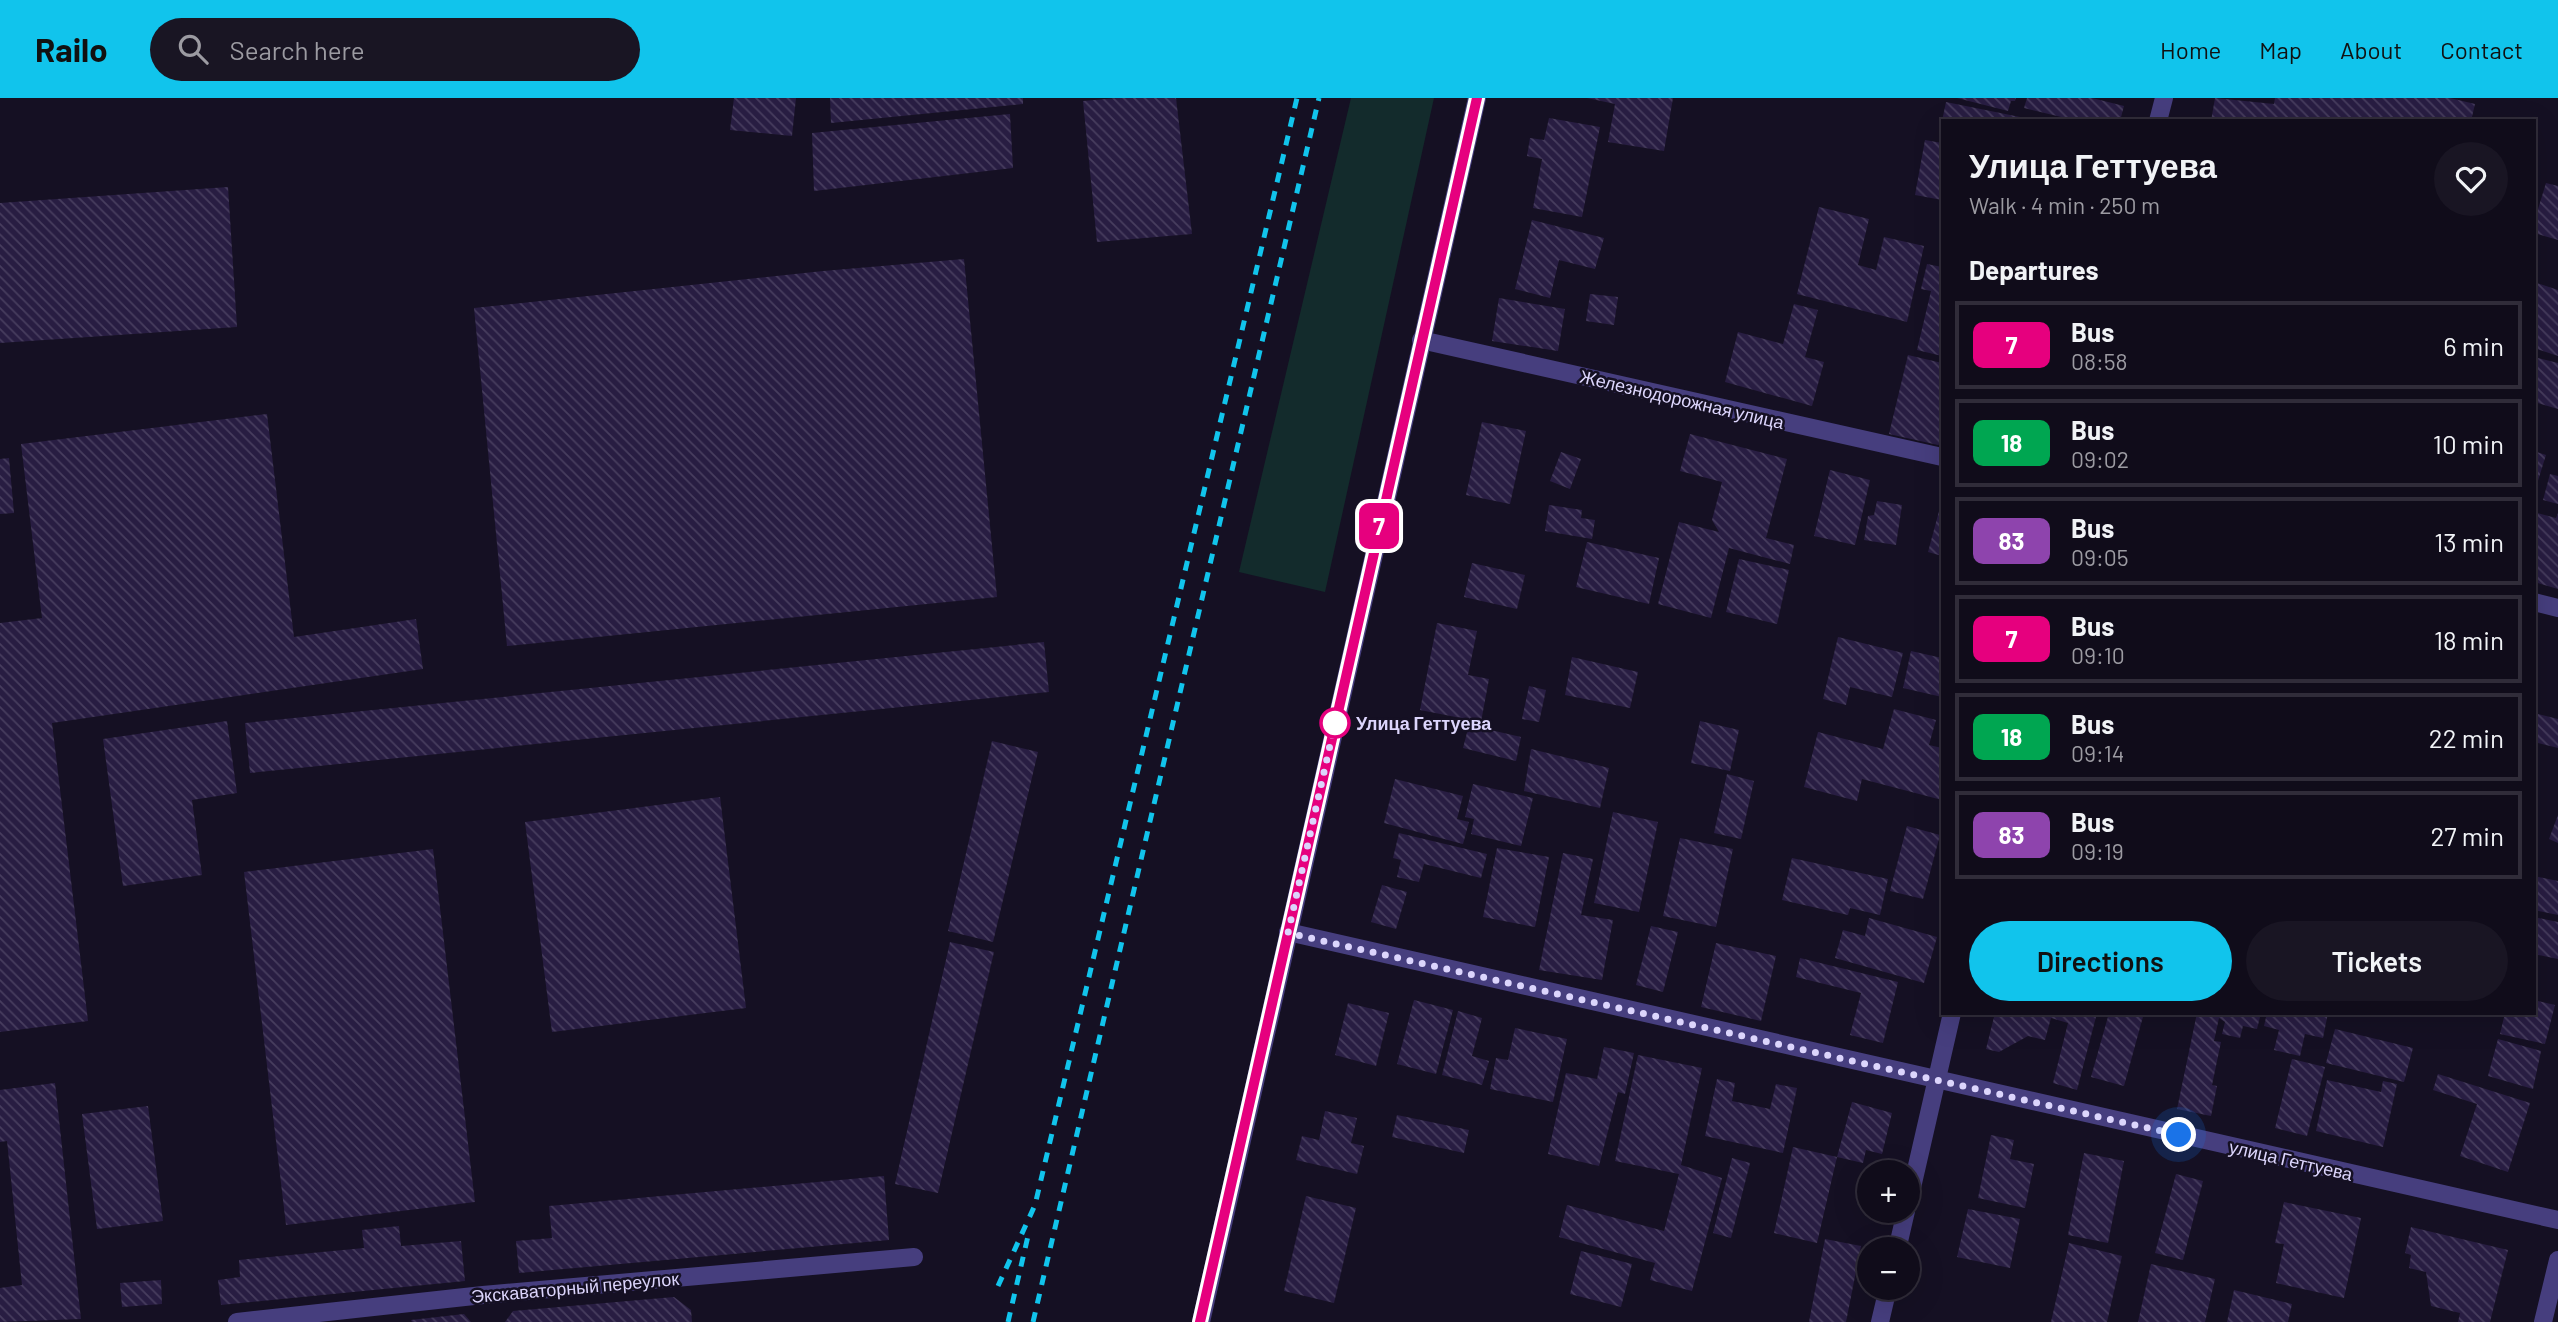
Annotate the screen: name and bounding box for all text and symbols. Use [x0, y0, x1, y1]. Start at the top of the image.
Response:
search box [150, 18, 640, 81]
text: Railo [35, 29, 108, 69]
icon: search [174, 30, 212, 68]
text: Search here [230, 34, 365, 65]
text: Home [2160, 35, 2221, 64]
text: Map [2259, 35, 2302, 64]
text: About [2340, 35, 2402, 64]
text: Contact [2440, 35, 2523, 64]
button: heart [2434, 142, 2508, 216]
text: Улица Геттуева [1969, 145, 2217, 185]
text: Walk · 4 min · 250 m [1969, 191, 2160, 219]
text: Departures [1969, 254, 2099, 285]
text: Bus [2071, 316, 2114, 347]
text: 7 [2006, 330, 2017, 359]
text: 6 min [2443, 330, 2504, 361]
text: 08:58 [2071, 347, 2128, 375]
street label: Железнодорожная улица [1578, 365, 1787, 433]
text: Bus [2071, 414, 2114, 445]
text: 18 [2001, 428, 2022, 457]
text: 10 min [2433, 428, 2504, 459]
text: 09:02 [2071, 445, 2129, 473]
line badge: 7 [1356, 503, 1402, 549]
text: 7 [1373, 511, 1385, 540]
text: Bus [2071, 512, 2114, 543]
text: 83 [1999, 526, 2024, 555]
text: 13 min [2434, 526, 2504, 557]
text: 09:05 [2071, 543, 2129, 571]
text: Bus [2071, 610, 2114, 641]
text: 7 [2006, 624, 2017, 653]
text: 18 min [2434, 624, 2504, 655]
text: 09:10 [2071, 641, 2125, 669]
marker: Улица Геттуева [1320, 708, 1350, 738]
text: Bus [2071, 708, 2114, 739]
place label: Улица Геттуева [1356, 712, 1492, 734]
text: 18 [2001, 722, 2022, 751]
text: 22 min [2429, 722, 2504, 753]
text: 09:14 [2071, 739, 2125, 767]
text: Bus [2071, 806, 2114, 837]
text: 83 [1999, 820, 2024, 849]
text: 27 min [2430, 820, 2504, 851]
text: 09:19 [2071, 837, 2124, 865]
button: Directions [1969, 921, 2232, 1001]
button: Tickets [2246, 921, 2508, 1001]
your location [2161, 1117, 2196, 1152]
street label: улица Геттуева [2227, 1135, 2356, 1185]
map controls [1857, 1160, 1920, 1300]
button: + [1857, 1160, 1920, 1223]
button: − [1857, 1237, 1920, 1300]
street label: Экскаваторный переулок [470, 1267, 680, 1307]

